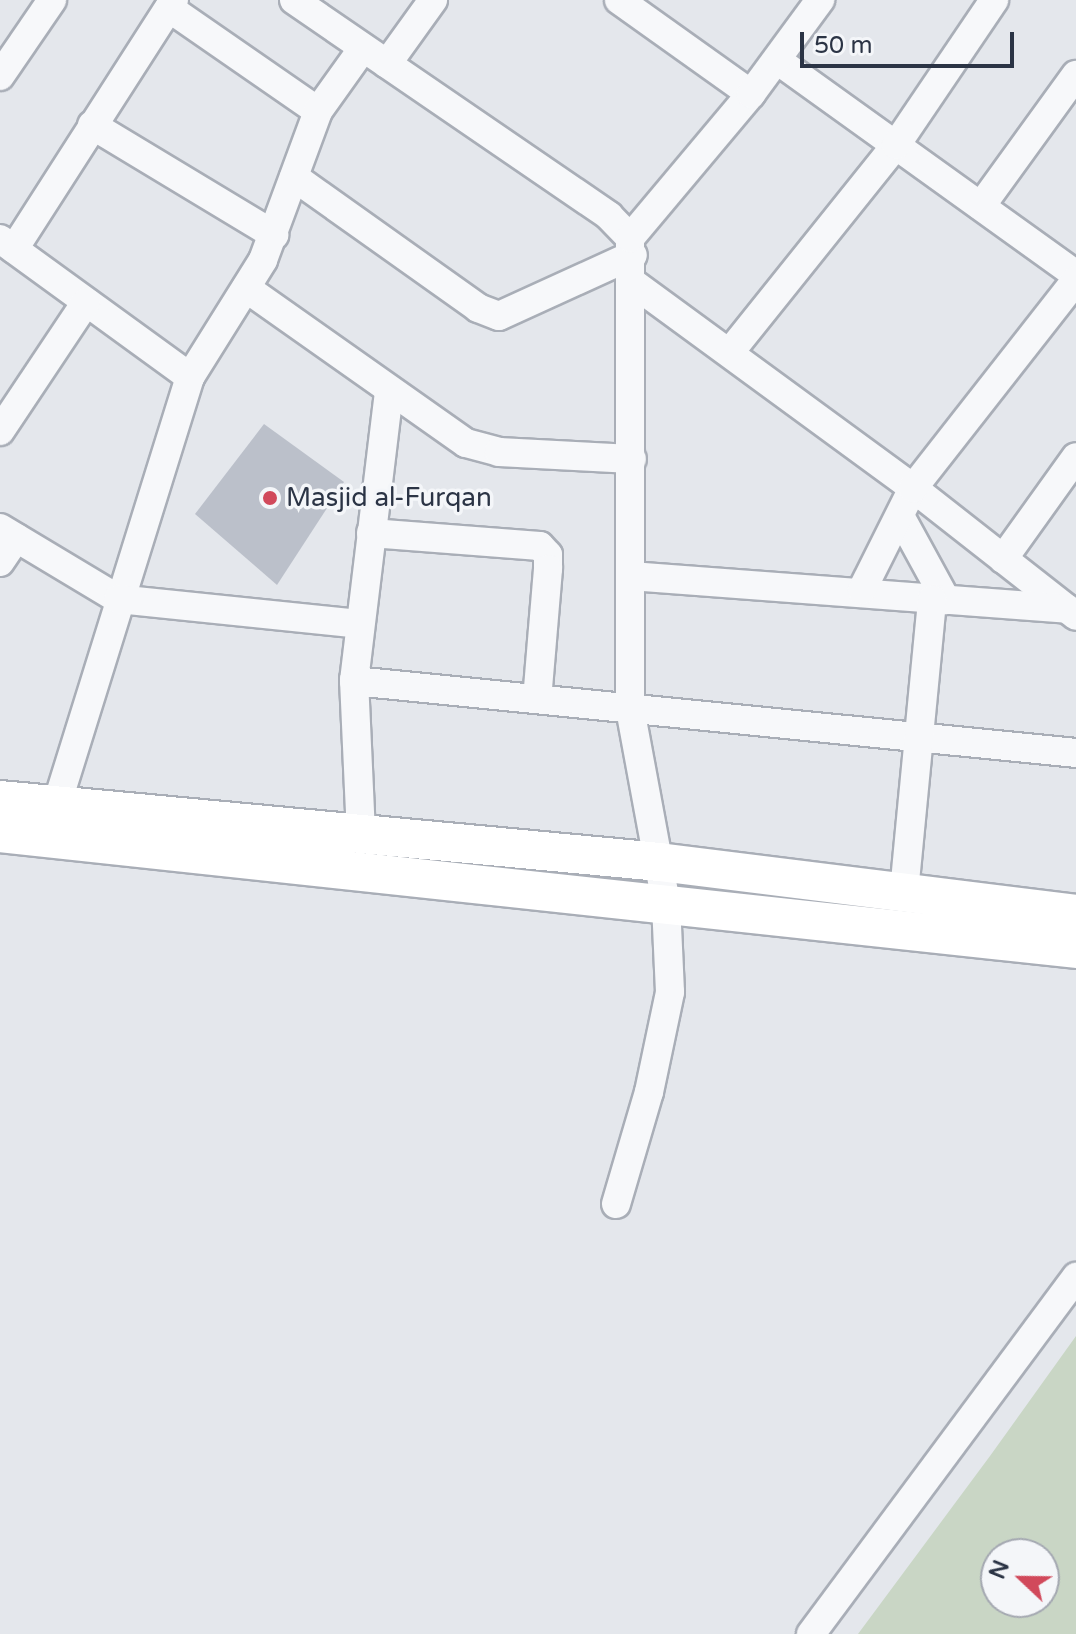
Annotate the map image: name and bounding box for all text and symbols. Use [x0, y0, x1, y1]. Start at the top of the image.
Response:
scale bar [804, 16, 1018, 66]
text: 50 m [814, 31, 872, 60]
place label: Masjid al-Furqan [286, 482, 492, 514]
marker: Masjid al-Furqan [261, 489, 279, 507]
north arrow [980, 1538, 1060, 1618]
text: N [984, 1557, 1015, 1583]

